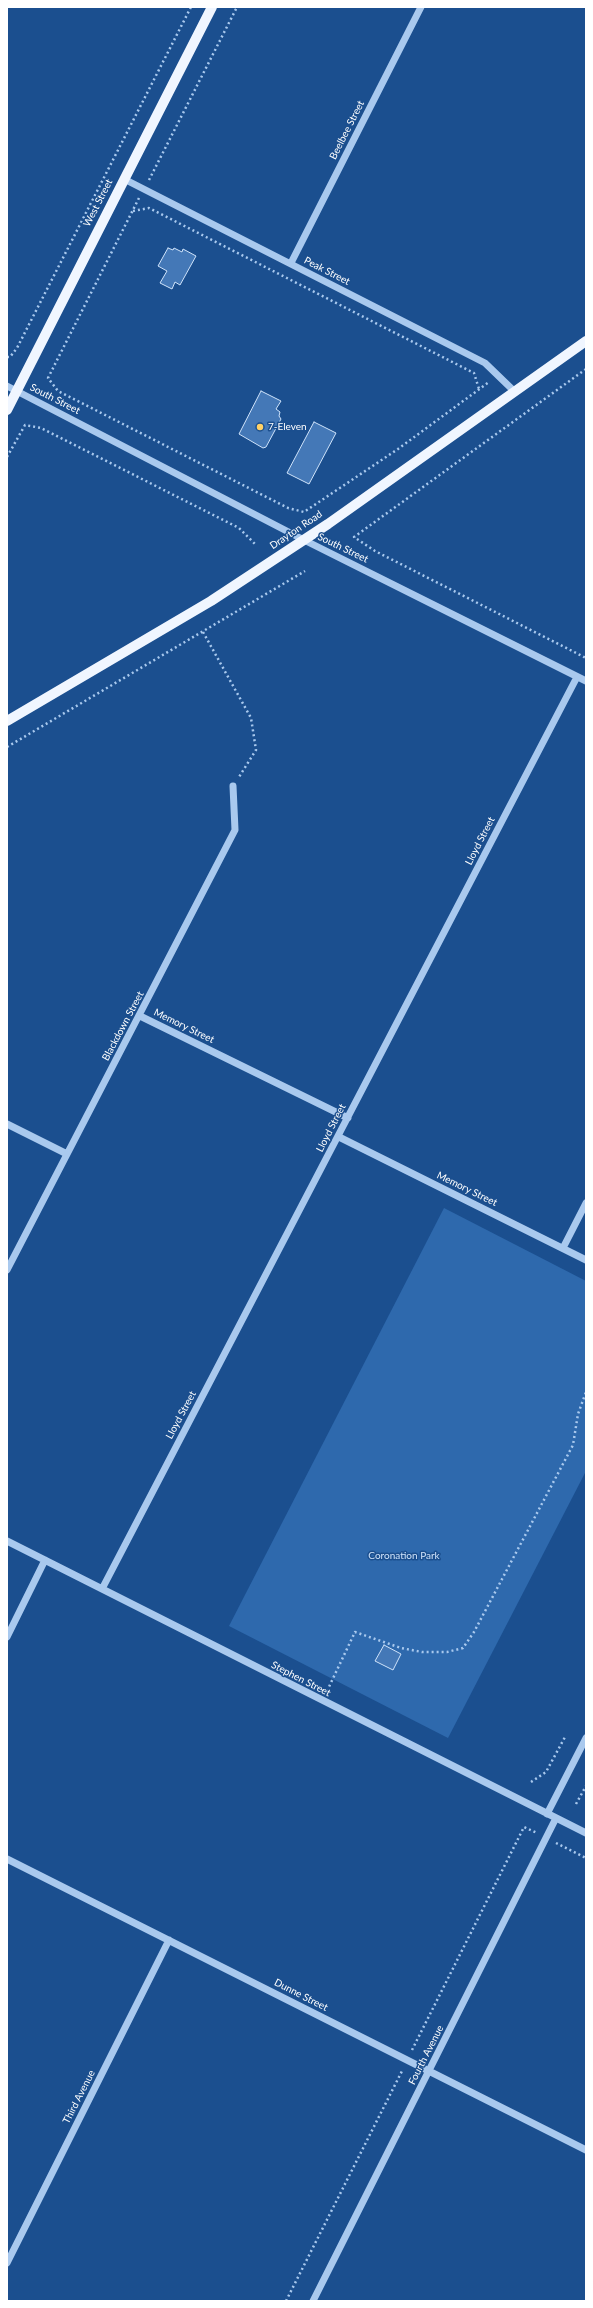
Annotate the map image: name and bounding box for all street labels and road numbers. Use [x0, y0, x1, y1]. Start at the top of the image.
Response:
street label: Beelbee Street [327, 99, 367, 161]
street label: West Street [81, 177, 115, 229]
street label: Peak Street [302, 254, 352, 288]
street label: South Street [28, 381, 82, 417]
street label: Drayton Road [268, 508, 324, 552]
street label: South Street [316, 531, 370, 565]
street label: Lloyd Street [463, 815, 497, 867]
street label: Blackdown Street [100, 989, 146, 1063]
street label: Memory Street [152, 1006, 216, 1046]
street label: Lloyd Street [314, 1102, 348, 1154]
street label: Memory Street [435, 1169, 499, 1209]
street label: Lloyd Street [163, 1389, 199, 1441]
street label: Stephen Street [269, 1659, 333, 1699]
street label: Dunne Street [272, 1976, 330, 2014]
street label: Fourth Avenue [406, 2023, 446, 2087]
street label: Third Avenue [60, 2068, 98, 2126]

